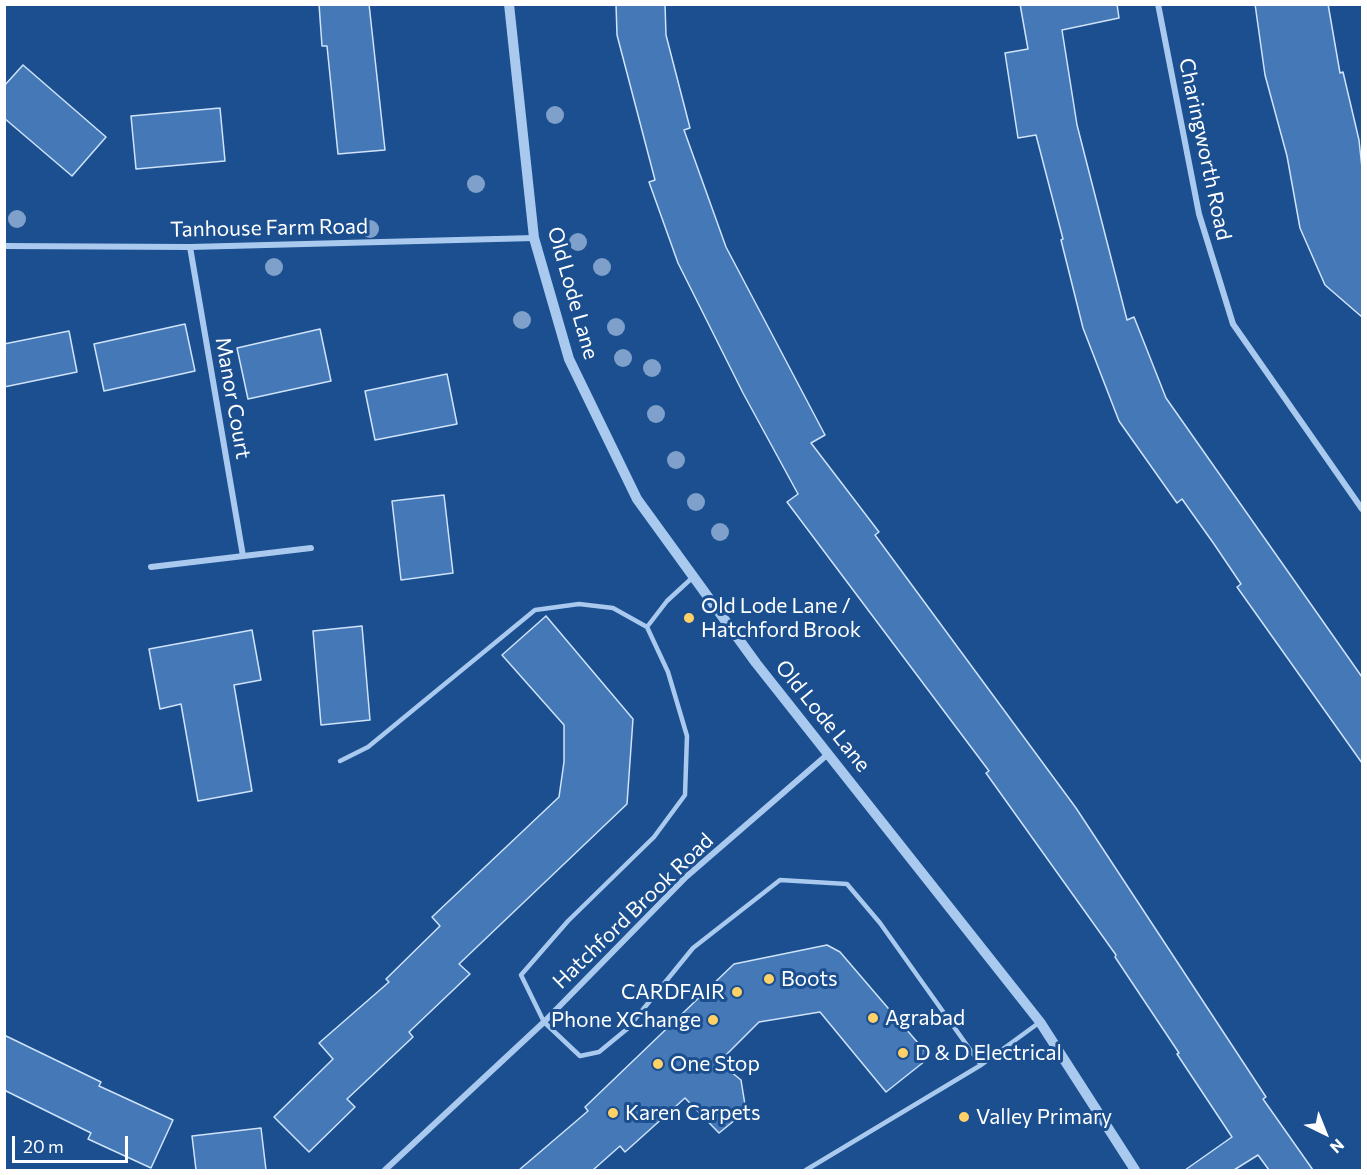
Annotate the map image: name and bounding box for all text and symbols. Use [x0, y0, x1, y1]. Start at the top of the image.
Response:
street label: Charingworth Road [1173, 56, 1237, 242]
street label: Tanhouse Farm Road [170, 214, 368, 242]
street label: Old Lode Lane [542, 224, 604, 362]
street label: Manor Court [210, 335, 256, 461]
place label: Old Lode Lane / Hatchford Brook [701, 593, 861, 643]
marker: Old Lode Lane / Hatchford Brook [682, 611, 696, 625]
street label: Old Lode Lane [770, 655, 876, 777]
street label: Hatchford Brook Road [548, 828, 718, 994]
place label: Boots [781, 966, 838, 992]
marker: Boots [762, 972, 776, 986]
place label: CARDFAIR [621, 979, 725, 1005]
marker: CARDFAIR [730, 985, 744, 999]
place label: Agrabad [885, 1005, 965, 1031]
place label: Phone XChange [551, 1007, 701, 1033]
marker: Agrabad [866, 1011, 880, 1025]
marker: Phone XChange [706, 1013, 720, 1027]
place label: D & D Electrical [915, 1040, 1062, 1066]
marker: D & D Electrical [896, 1046, 910, 1060]
place label: One Stop [670, 1051, 760, 1077]
marker: One Stop [651, 1057, 665, 1071]
place label: Karen Carpets [625, 1100, 761, 1126]
north arrow [1295, 1103, 1355, 1163]
place label: Valley Primary [976, 1104, 1112, 1130]
marker: Karen Carpets [606, 1106, 620, 1120]
marker: Valley Primary [957, 1110, 971, 1124]
scale bar [15, 1124, 130, 1162]
text: 20 m [23, 1135, 64, 1157]
text: N [1327, 1135, 1348, 1158]

